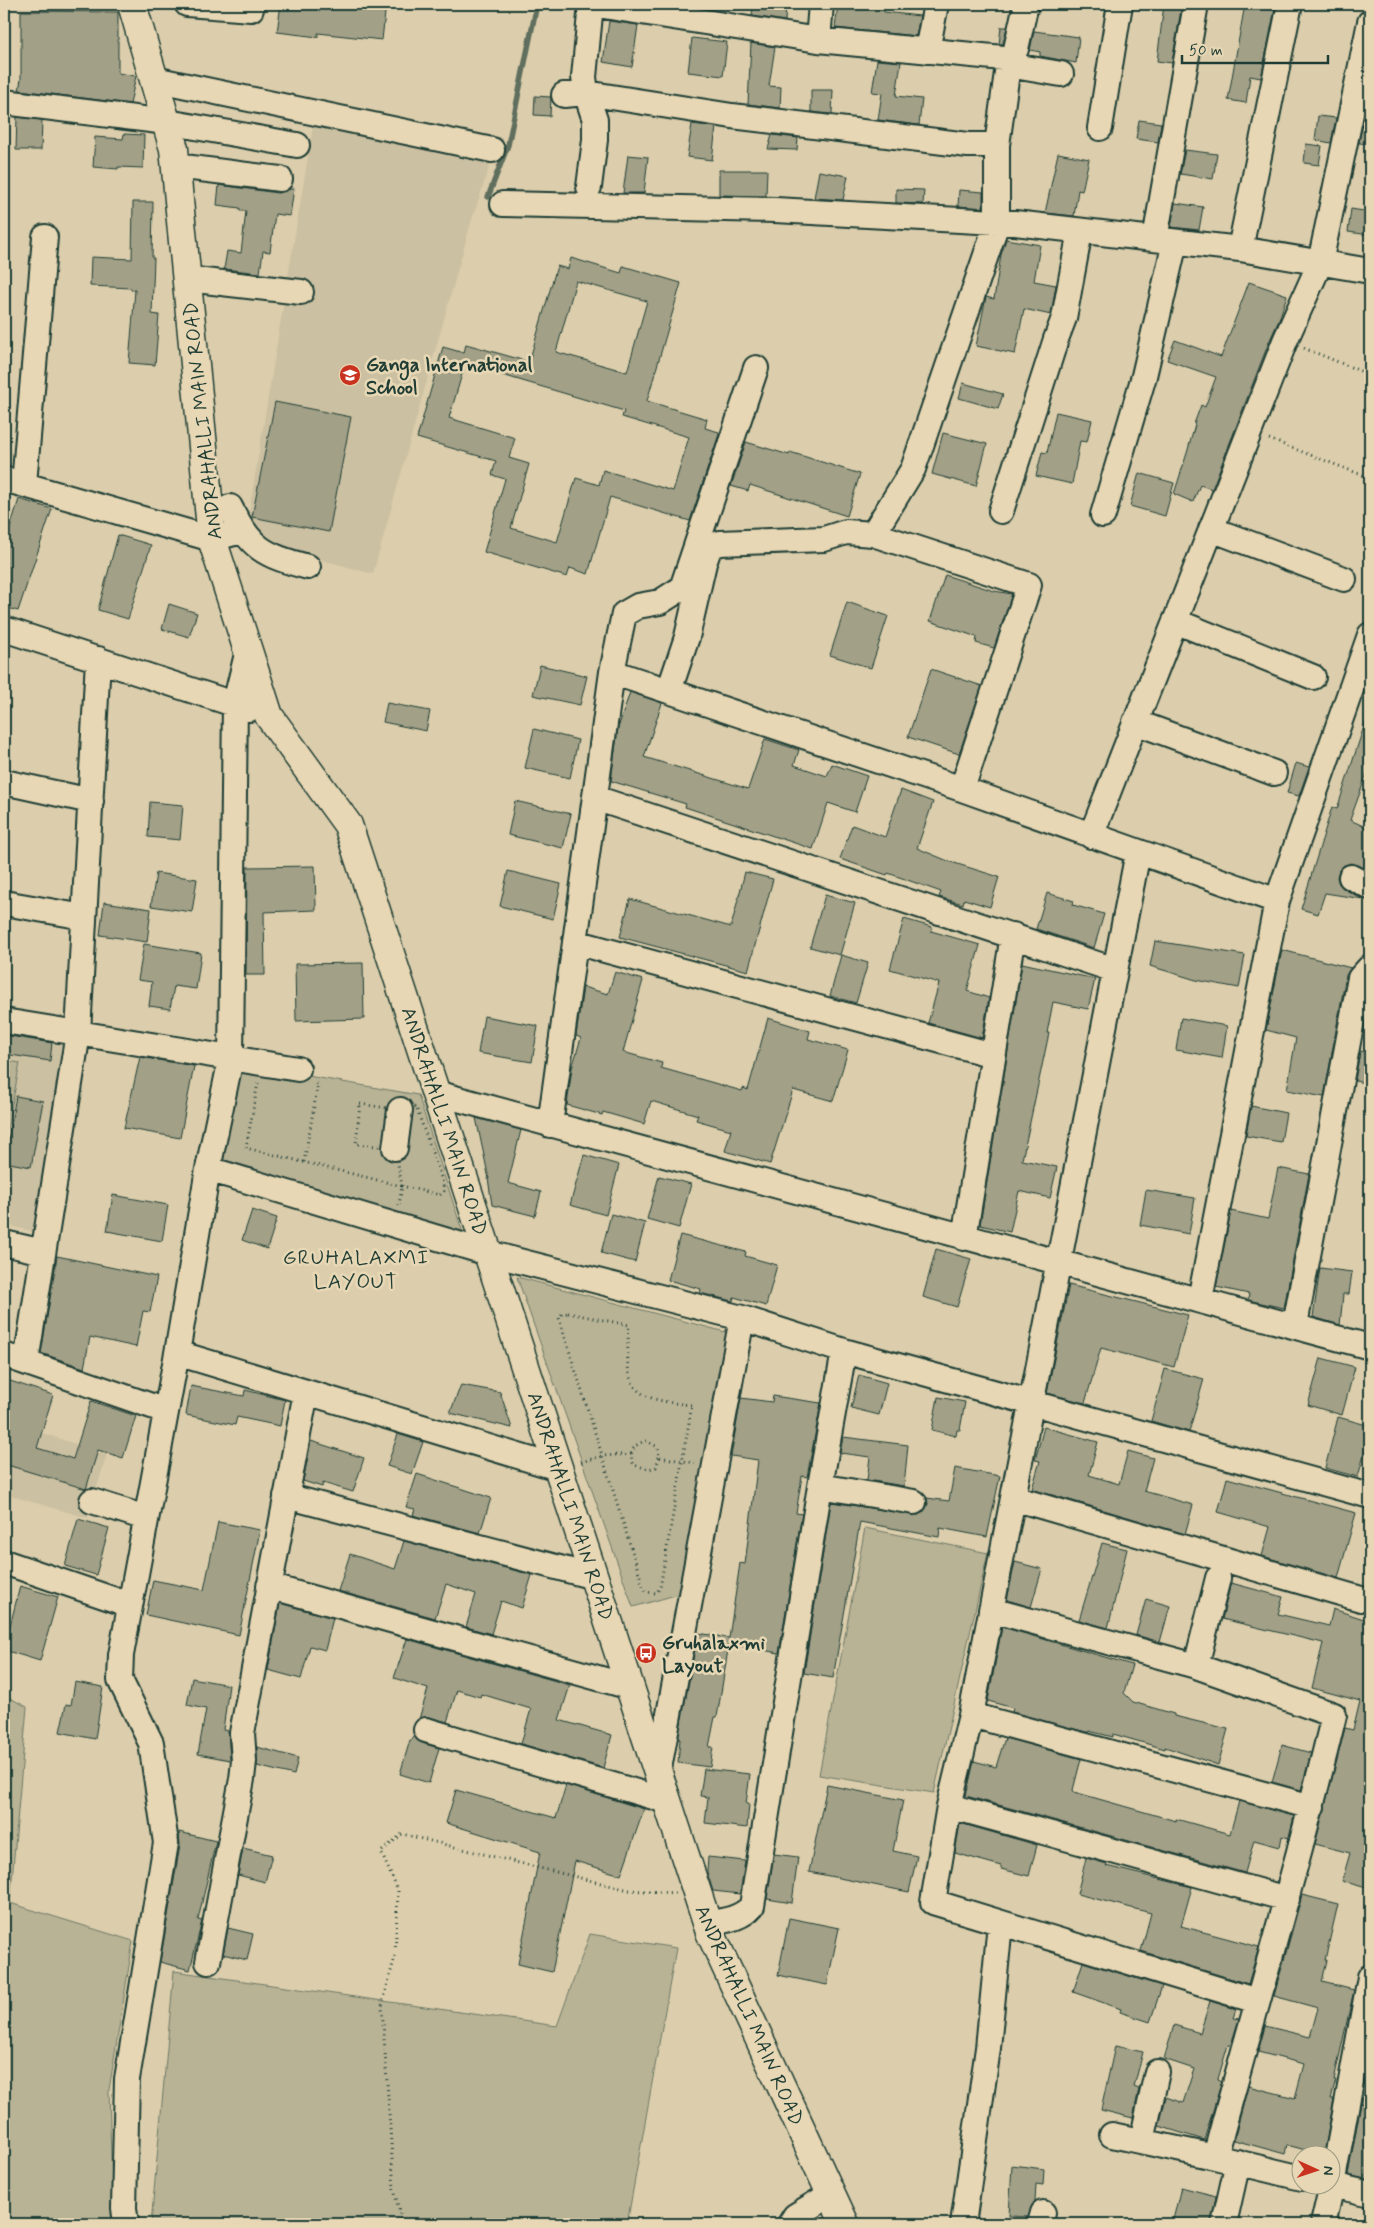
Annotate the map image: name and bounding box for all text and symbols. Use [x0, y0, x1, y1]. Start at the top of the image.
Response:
scale bar [1182, 32, 1328, 64]
text: 50 m [1189, 41, 1223, 61]
street label: ANDRAHALLI MAIN ROAD [178, 301, 229, 541]
place label: Ganga International School [366, 352, 532, 402]
school or university icon: Ganga International School [338, 363, 362, 387]
street label: ANDRAHALLI MAIN ROAD [394, 1004, 493, 1239]
district label: GRUHALAXMI LAYOUT [283, 1244, 429, 1296]
street label: ANDRAHALLI MAIN ROAD [520, 1389, 619, 1624]
place label: Gruhalaxmi Layout [662, 1630, 766, 1680]
bus stop icon: Gruhalaxmi Layout [634, 1641, 658, 1665]
street label: ANDRAHALLI MAIN ROAD [688, 1901, 810, 2130]
north arrow [1292, 2146, 1342, 2196]
text: N [1319, 2165, 1337, 2176]

